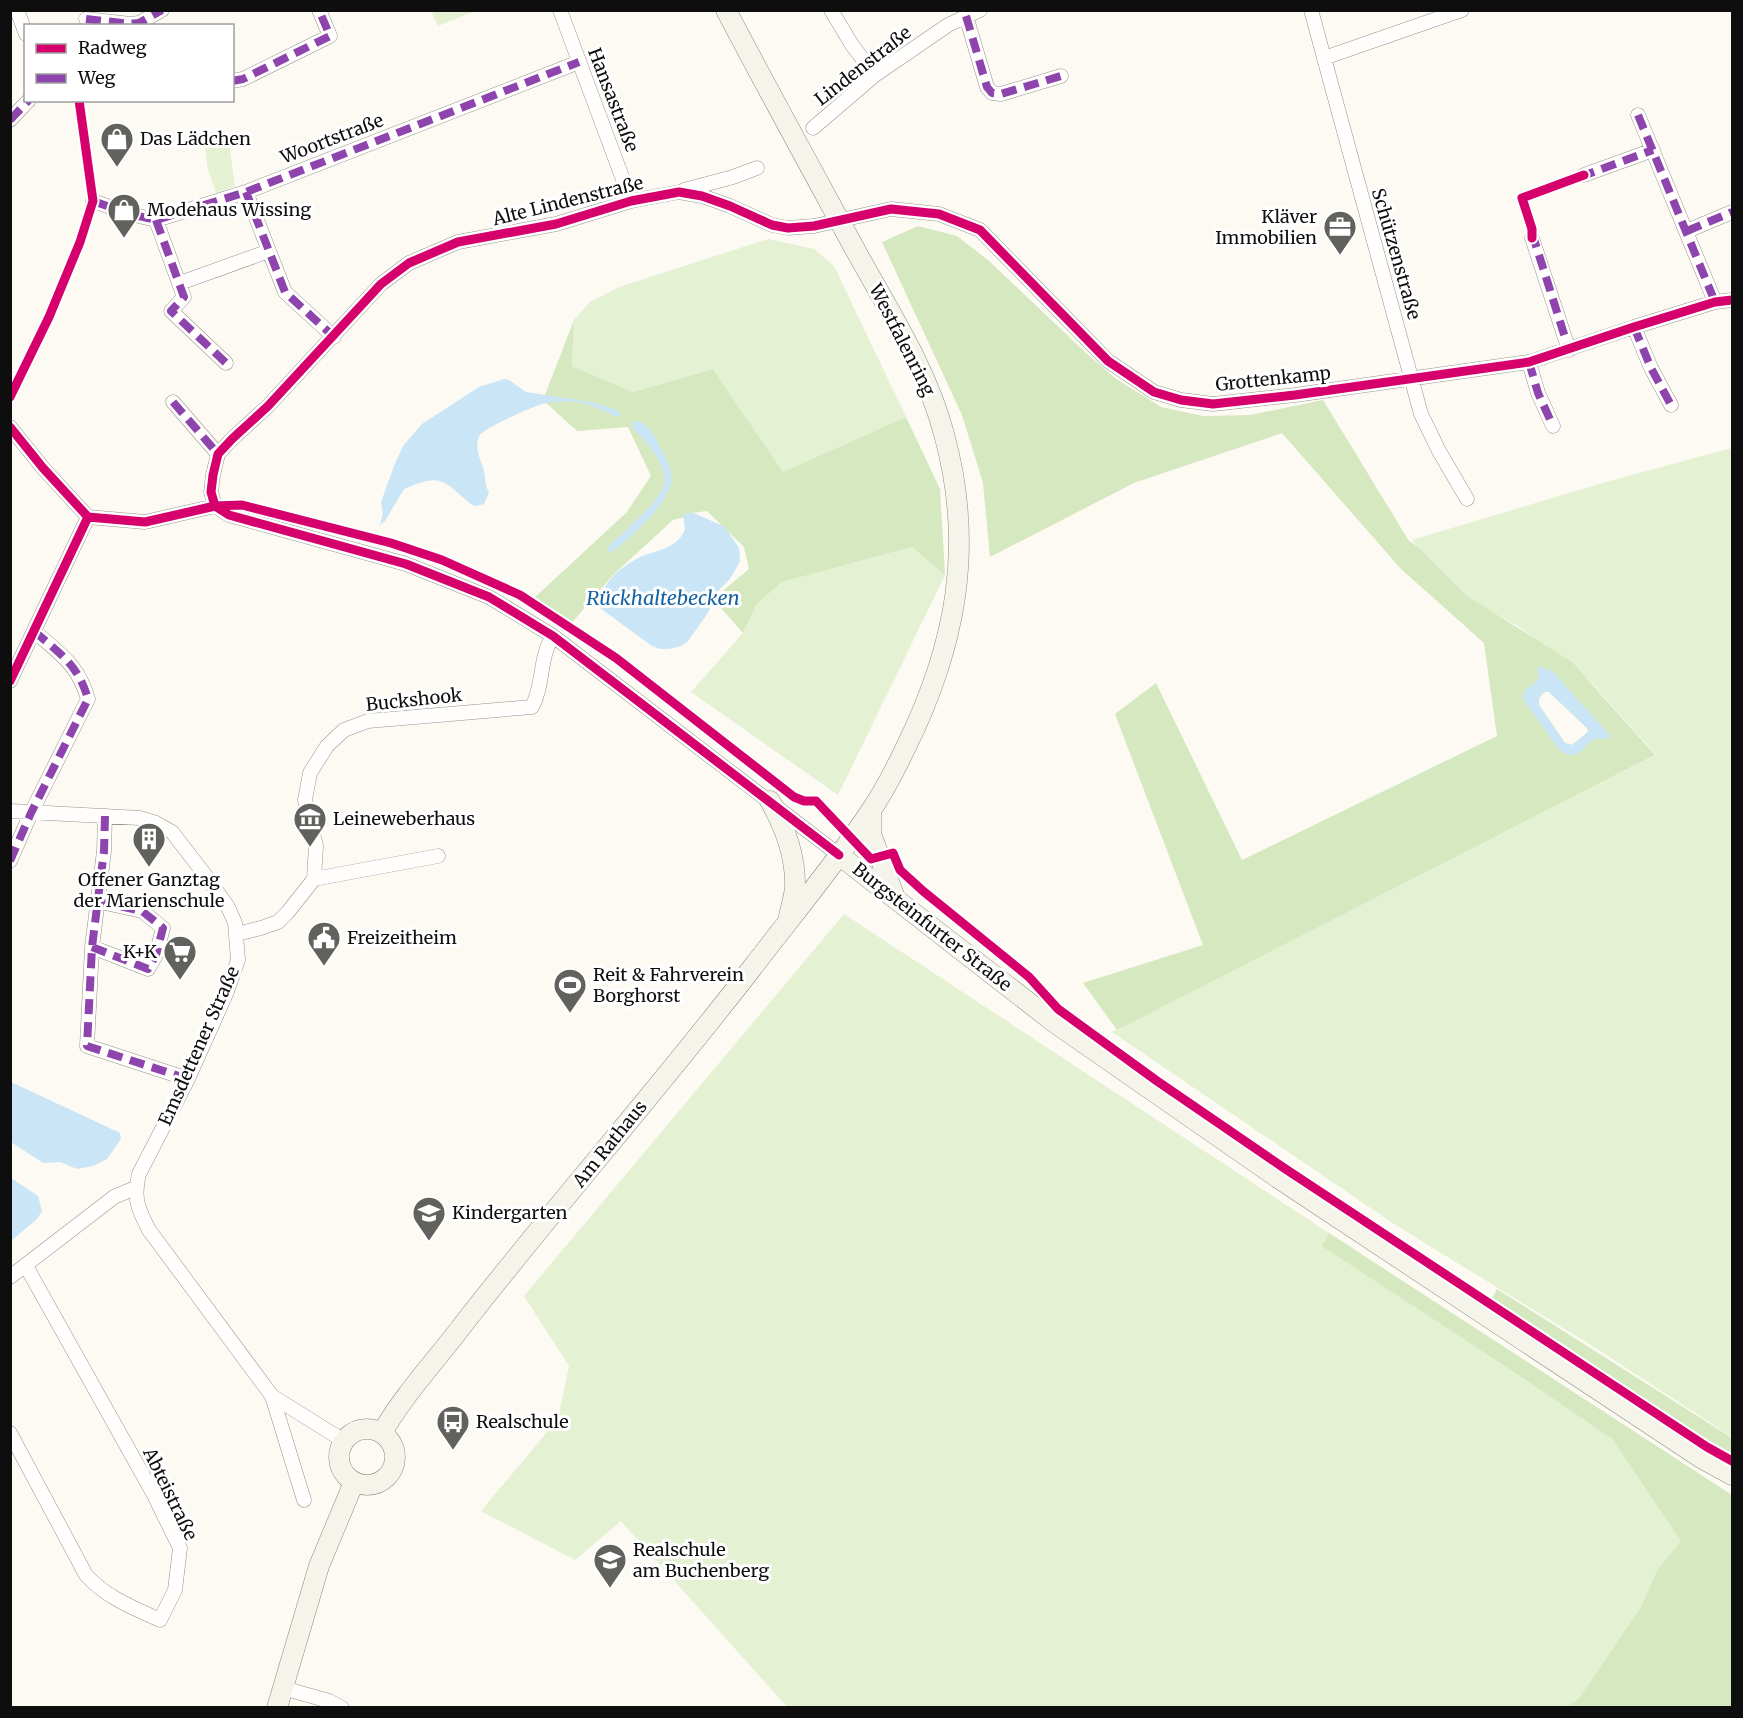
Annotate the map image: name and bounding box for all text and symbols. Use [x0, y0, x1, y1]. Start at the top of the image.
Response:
street label: Lindenstraße [810, 21, 915, 110]
legend [24, 24, 234, 102]
text: Radweg [78, 36, 147, 59]
street label: Hansastraße [583, 45, 644, 155]
text: Weg [77, 66, 116, 89]
street label: Woortstraße [276, 108, 387, 169]
shop icon: Das Lädchen [99, 121, 135, 168]
place label: Das Lädchen [140, 127, 251, 150]
street label: Alte Lindenstraße [489, 171, 646, 231]
street label: Schützenstraße [1367, 186, 1426, 322]
shop icon: Modehaus Wissing [106, 192, 142, 239]
place label: Modehaus Wissing [147, 198, 311, 221]
place label: Kläver Immobilien [1215, 205, 1317, 249]
office icon: Kläver Immobilien [1322, 209, 1358, 256]
street label: Westfalenring [864, 279, 941, 400]
street label: Grottenkamp [1214, 361, 1332, 396]
water label: Rückhaltebecken [586, 585, 740, 610]
street label: Buckshook [365, 683, 464, 716]
museum icon: Leineweberhaus [292, 801, 328, 848]
place label: Leineweberhaus [333, 807, 475, 830]
building icon: Offener Ganztag der Marienschule [131, 821, 167, 868]
street label: Burgsteinfurter Straße [848, 857, 1016, 996]
place label: Offener Ganztag der Marienschule [74, 868, 224, 912]
public building icon: Freizeitheim [306, 920, 342, 967]
place label: Freizeitheim [347, 926, 457, 949]
supermarket icon: K+K [162, 934, 198, 981]
place label: K+K [123, 940, 157, 963]
street label: Emsdettener Straße [153, 963, 244, 1129]
place label: Reit & Fahrverein Borghorst [593, 963, 744, 1007]
sports icon: Reit & Fahrverein Borghorst [552, 967, 588, 1014]
street label: Am Rathaus [567, 1095, 652, 1193]
school or university icon: Kindergarten [411, 1195, 447, 1242]
place label: Kindergarten [452, 1201, 568, 1224]
bus stop icon: Realschule [435, 1404, 471, 1451]
place label: Realschule [476, 1410, 569, 1433]
street label: Abteistraße [138, 1443, 203, 1544]
place label: Realschule am Buchenberg [633, 1538, 769, 1582]
school or university icon: Realschule am Buchenberg [592, 1542, 628, 1589]

